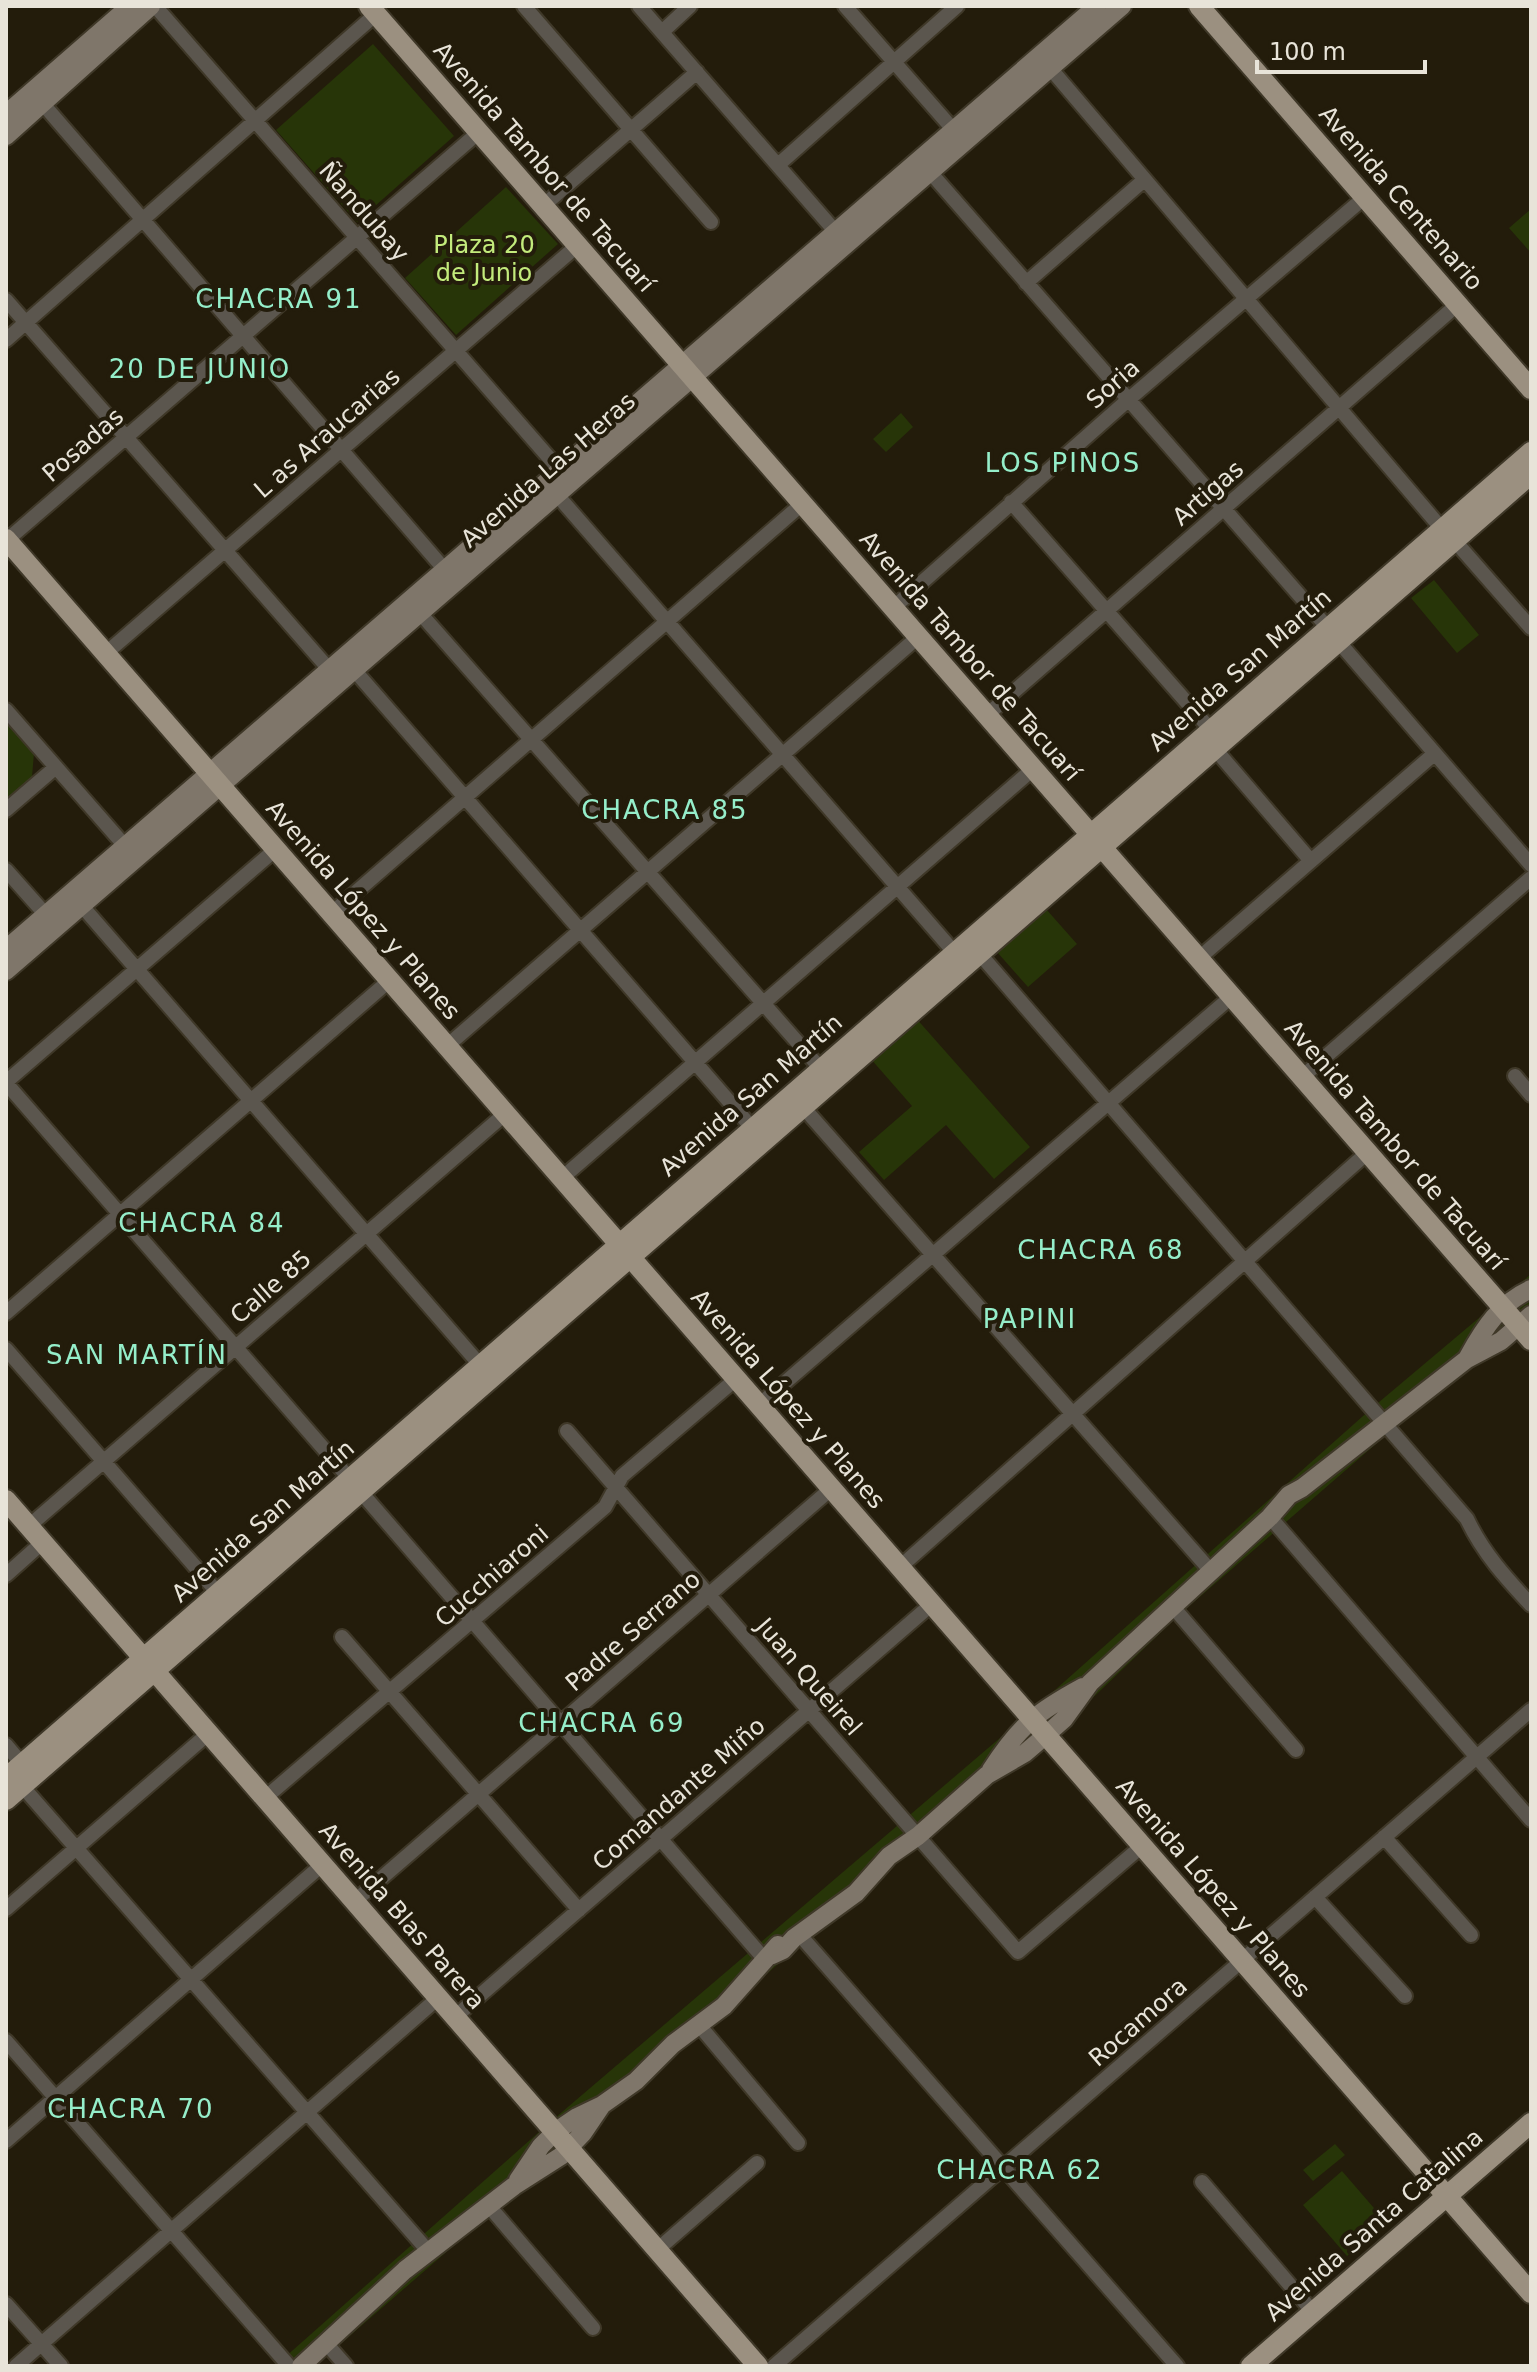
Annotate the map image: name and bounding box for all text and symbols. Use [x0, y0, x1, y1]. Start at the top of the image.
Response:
scale bar [1257, 24, 1425, 74]
street label: Avenida Tambor de Tacuarí [428, 36, 661, 299]
text: 100 m [1269, 38, 1346, 66]
street label: Avenida Centenario [1313, 100, 1489, 296]
street label: Ñandubay [313, 155, 416, 267]
park label: Plaza 20 de Junio [433, 231, 535, 287]
district label: CHACRA 91 [195, 284, 363, 314]
street label: Soria [1081, 353, 1145, 415]
district label: 20 DE JUNIO [109, 354, 291, 384]
street label: L as Araucarias [248, 362, 406, 504]
street label: Avenida Las Heras [455, 387, 641, 553]
street label: Posadas [37, 402, 129, 488]
district label: LOS PINOS [985, 448, 1141, 478]
street label: Artigas [1167, 455, 1249, 531]
street label: Avenida Tambor de Tacuarí [854, 525, 1087, 788]
street label: Avenida San Martín [1143, 583, 1337, 757]
street label: Avenida López y Planes [260, 795, 466, 1025]
district label: CHACRA 85 [581, 795, 749, 825]
street label: Avenida San Martín [654, 1008, 848, 1182]
street label: Avenida Tambor de Tacuarí [1279, 1014, 1512, 1277]
district label: CHACRA 84 [118, 1208, 286, 1238]
district label: CHACRA 68 [1017, 1235, 1185, 1265]
street label: Calle 85 [225, 1244, 317, 1330]
street label: Avenida López y Planes [685, 1284, 891, 1514]
district label: PAPINI [983, 1304, 1077, 1334]
district label: SAN MARTÍN [46, 1339, 228, 1370]
street label: Avenida San Martín [166, 1434, 360, 1608]
street label: Cucchiaroni [430, 1519, 554, 1633]
street label: Padre Serrano [560, 1565, 706, 1697]
street label: Juan Queirel [749, 1611, 868, 1741]
district label: CHACRA 69 [518, 1708, 686, 1738]
street label: Comandante Miño [587, 1712, 771, 1876]
street label: Avenida López y Planes [1110, 1773, 1316, 2003]
street label: Avenida Blas Parera [313, 1817, 491, 2015]
street label: Rocamora [1083, 1972, 1193, 2072]
district label: CHACRA 70 [47, 2094, 215, 2124]
street label: Avenida Santa Catalina [1259, 2123, 1489, 2327]
district label: CHACRA 62 [936, 2155, 1104, 2185]

